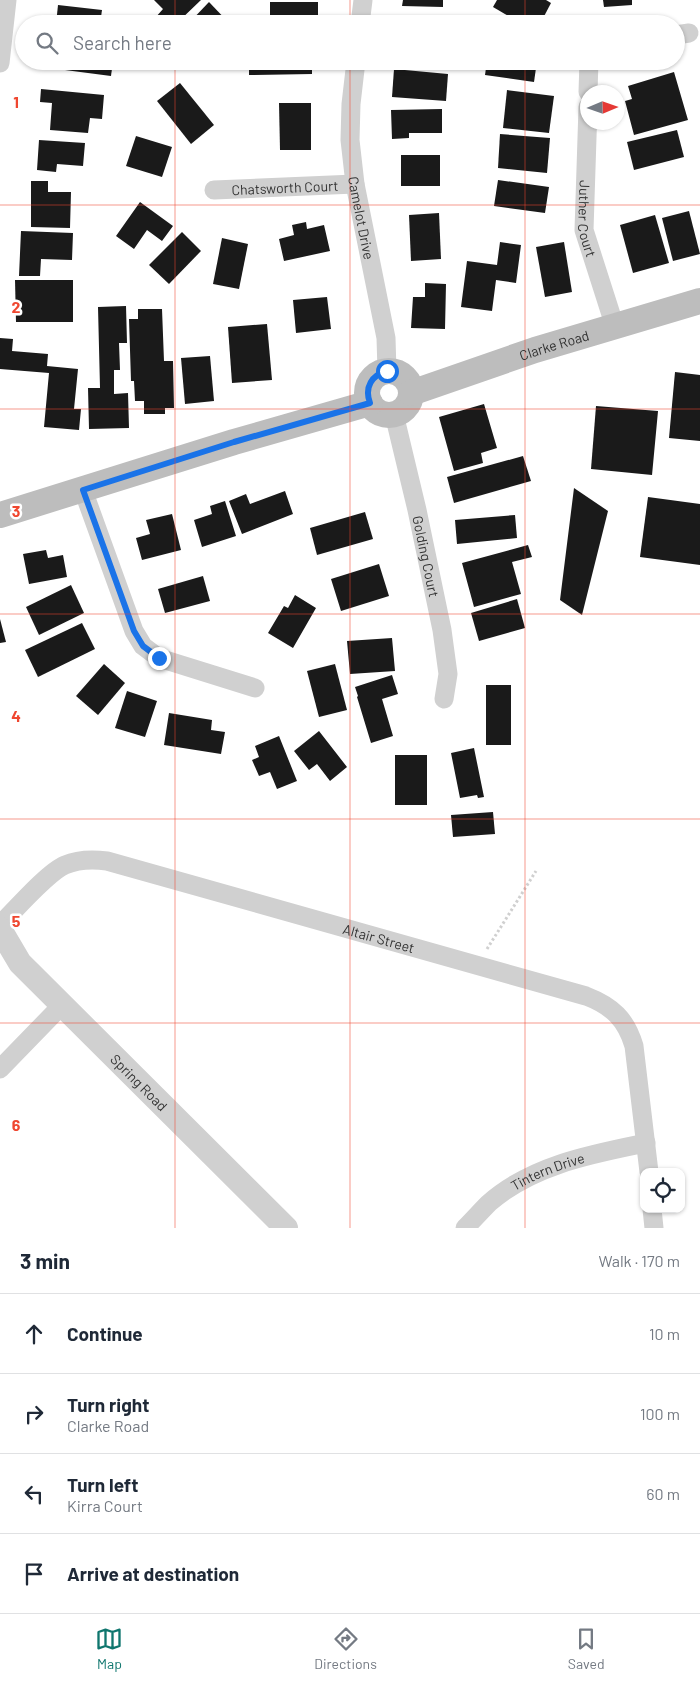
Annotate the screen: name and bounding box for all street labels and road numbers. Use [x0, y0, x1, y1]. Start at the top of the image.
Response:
street label: Camelot Drive [346, 175, 378, 261]
street label: Chatsworth Court [231, 176, 339, 198]
street label: Juther Court [575, 180, 601, 259]
street label: Clarke Road [517, 326, 591, 363]
street label: Golding Court [410, 514, 443, 598]
street label: Altair Street [341, 919, 417, 956]
street label: Spring Road [107, 1050, 171, 1114]
street label: Tintern Drive [507, 1149, 586, 1193]

